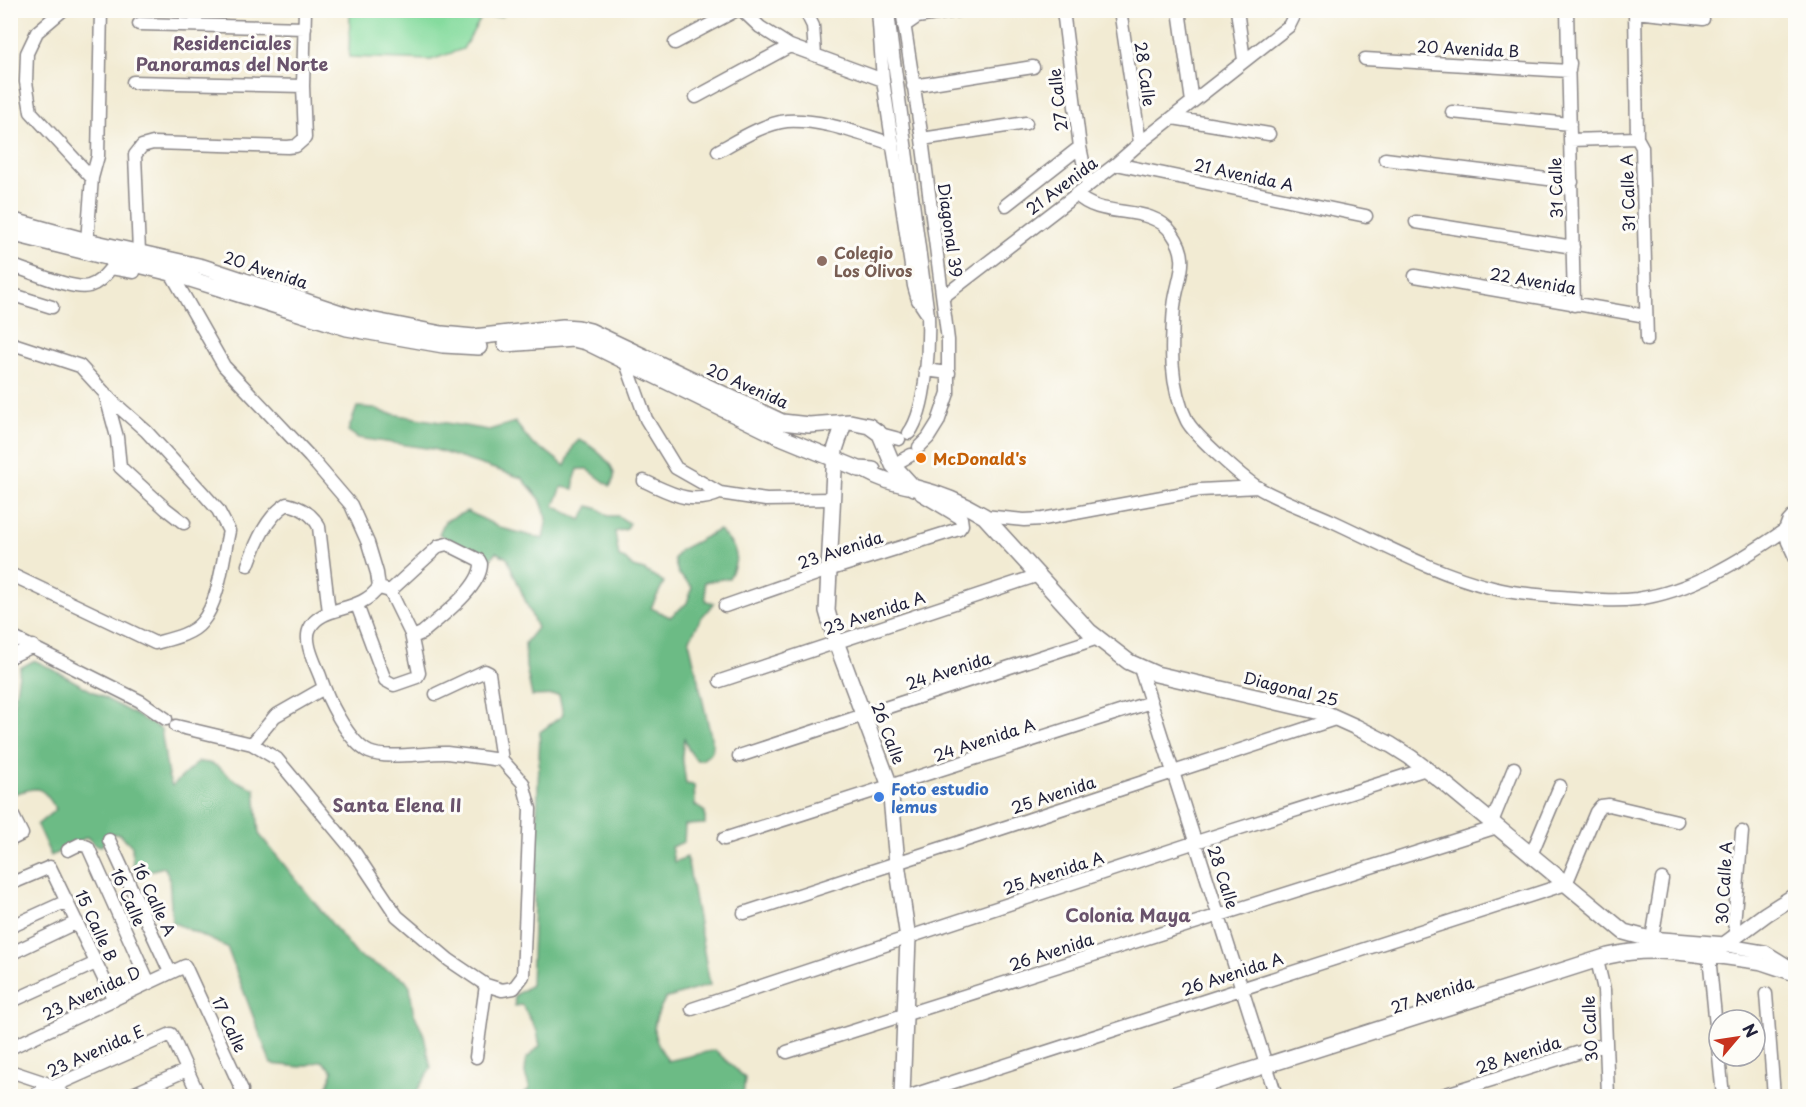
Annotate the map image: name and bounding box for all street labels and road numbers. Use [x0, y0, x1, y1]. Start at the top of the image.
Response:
street label: 20 Avenida B [1416, 33, 1520, 63]
street label: 28 Calle [1130, 40, 1162, 108]
street label: 27 Calle [1041, 67, 1073, 133]
street label: 21 Avenida [1020, 150, 1102, 220]
street label: 21 Avenida A [1192, 152, 1296, 196]
street label: 31 Calle A [1614, 153, 1640, 233]
street label: 31 Calle [1542, 157, 1568, 219]
street label: Diagonal 39 [932, 181, 970, 279]
street label: 20 Avenida [221, 244, 311, 294]
street label: 22 Avenida [1488, 261, 1578, 299]
street label: 20 Avenida [703, 356, 793, 414]
street label: 23 Avenida [794, 524, 886, 574]
street label: 23 Avenida A [820, 584, 928, 640]
street label: 24 Avenida [902, 645, 994, 695]
street label: Diagonal 25 [1241, 665, 1341, 711]
street label: 26 Calle [866, 699, 912, 768]
street label: 24 Avenida A [930, 711, 1038, 767]
street label: 25 Avenida [1008, 769, 1098, 819]
street label: 30 Calle A [1709, 841, 1737, 925]
street label: 28 Calle [1203, 842, 1246, 912]
street label: 25 Avenida A [999, 844, 1107, 900]
street label: 16 Calle A [128, 859, 182, 939]
street label: 16 Calle [106, 864, 152, 930]
street label: 15 Calle B [70, 885, 124, 965]
street label: 26 Avenida [1006, 926, 1096, 976]
street label: 26 Avenida A [1178, 945, 1286, 1001]
street label: 23 Avenida D [38, 959, 144, 1025]
street label: 27 Avenida [1387, 969, 1477, 1019]
street label: 17 Calle [207, 992, 253, 1056]
street label: 30 Calle [1575, 995, 1603, 1063]
street label: 23 Avenida E [43, 1018, 147, 1082]
street label: 28 Avenida [1472, 1029, 1564, 1079]

